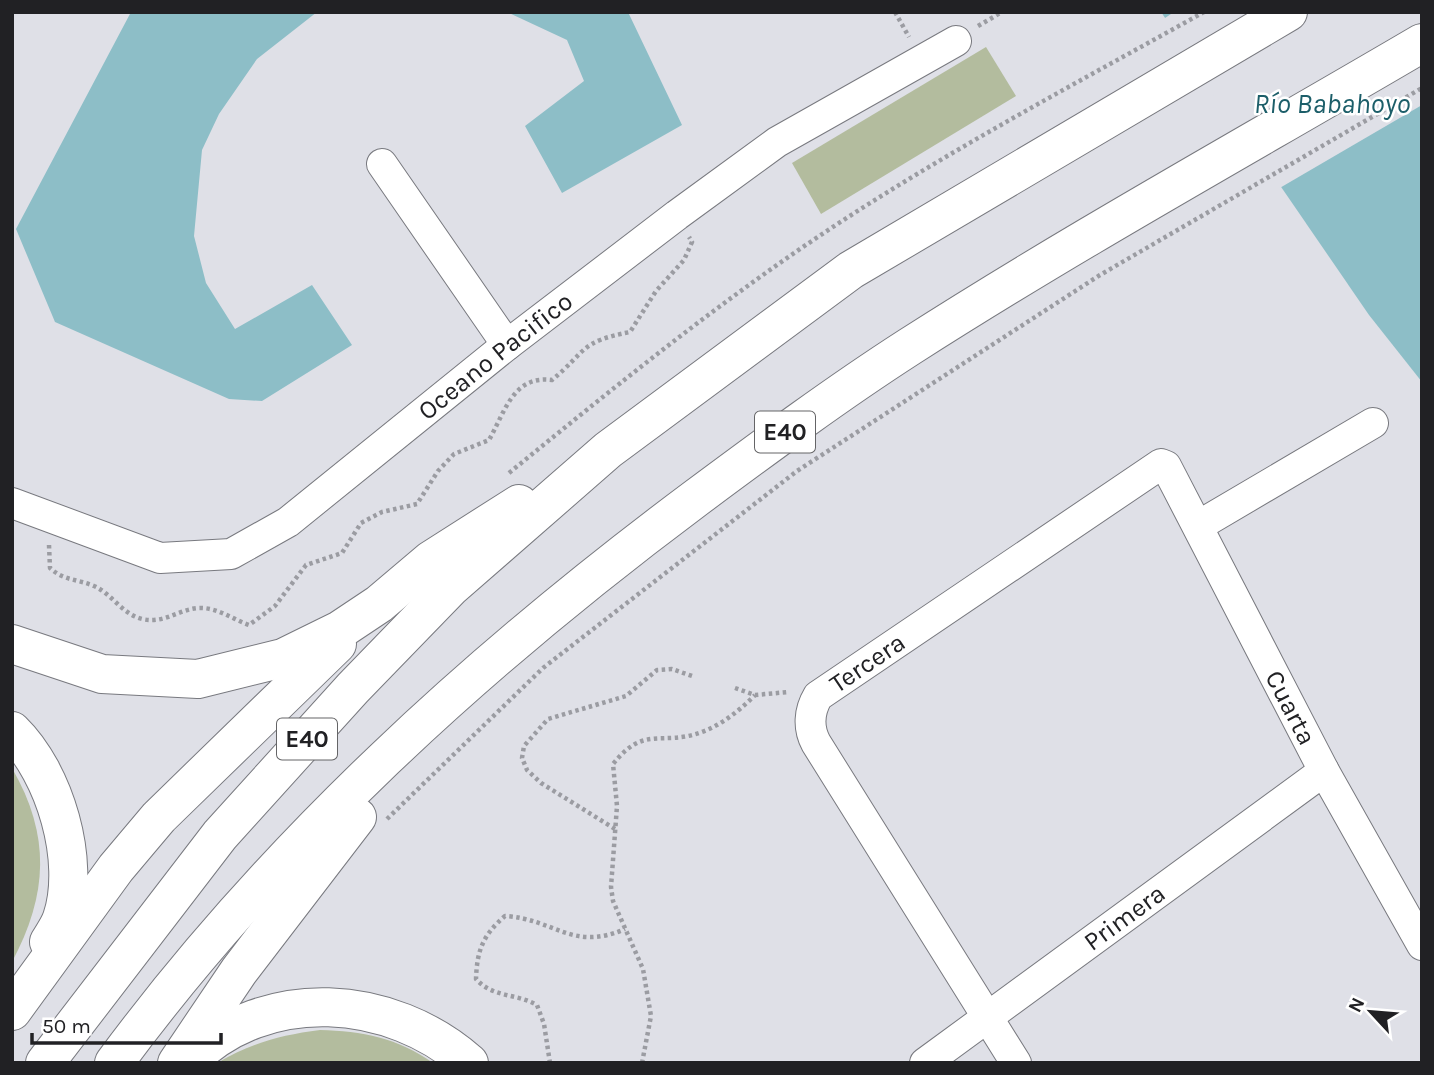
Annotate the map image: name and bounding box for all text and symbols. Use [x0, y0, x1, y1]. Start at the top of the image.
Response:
water label: Río Babahoyo [1254, 87, 1410, 120]
street label: Oceano Pacifico [412, 285, 579, 426]
road number: E40 [755, 412, 815, 452]
street label: Tercera [824, 626, 911, 699]
street label: Cuarta [1259, 665, 1323, 750]
road number: E40 [277, 718, 337, 760]
street label: Primera [1078, 877, 1171, 957]
north arrow [1336, 977, 1406, 1047]
text: N [1344, 994, 1369, 1016]
scale bar [32, 1002, 220, 1046]
text: 50 m [42, 1014, 91, 1038]

